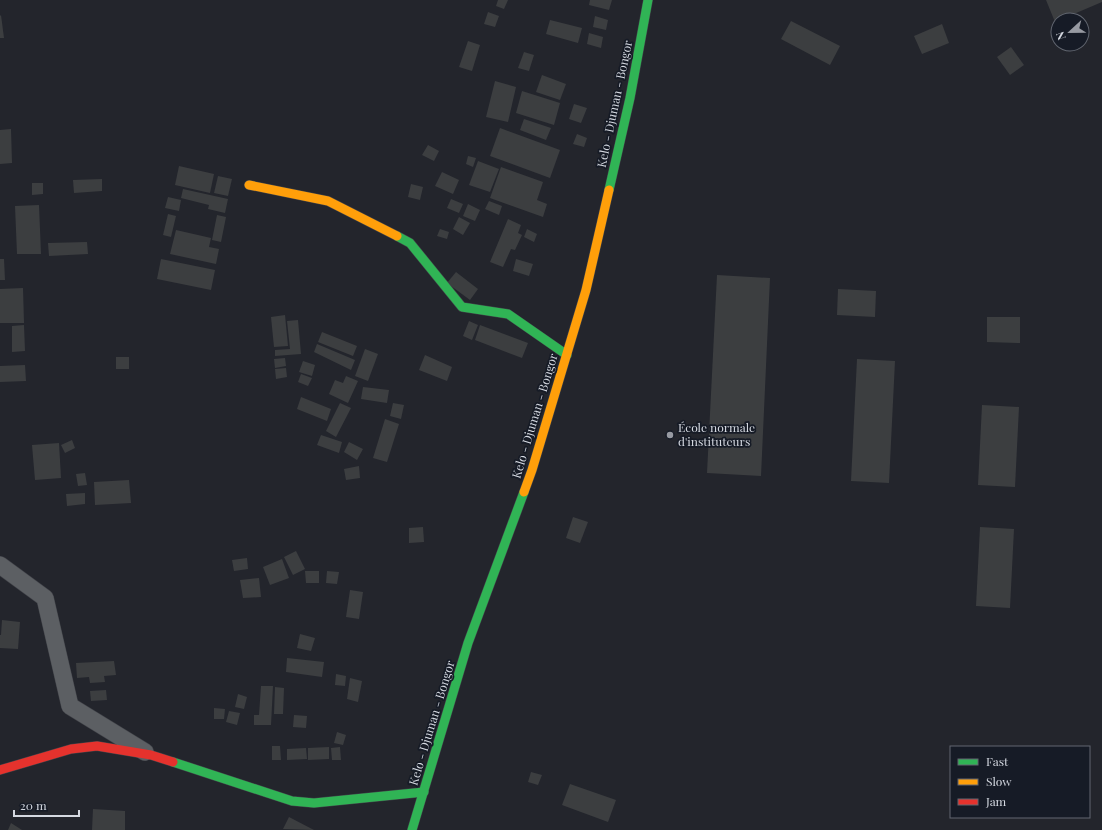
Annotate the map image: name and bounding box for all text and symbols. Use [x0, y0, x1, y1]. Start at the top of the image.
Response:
north arrow [1050, 12, 1090, 52]
text: N [1052, 29, 1069, 42]
street label: Kelo - Djuman - Bongor [593, 38, 635, 169]
street label: Kelo - Djuman - Bongor [507, 351, 561, 480]
place label: École normale d'instituteurs [678, 419, 755, 449]
marker: École normale d'instituteurs [665, 430, 675, 440]
street label: Kelo - Djuman - Bongor [404, 658, 458, 787]
legend [950, 746, 1090, 818]
text: Fast [986, 753, 1009, 769]
text: Slow [986, 773, 1012, 789]
scale bar [14, 792, 79, 818]
text: Jam [985, 793, 1007, 809]
text: 20 m [20, 797, 47, 813]

